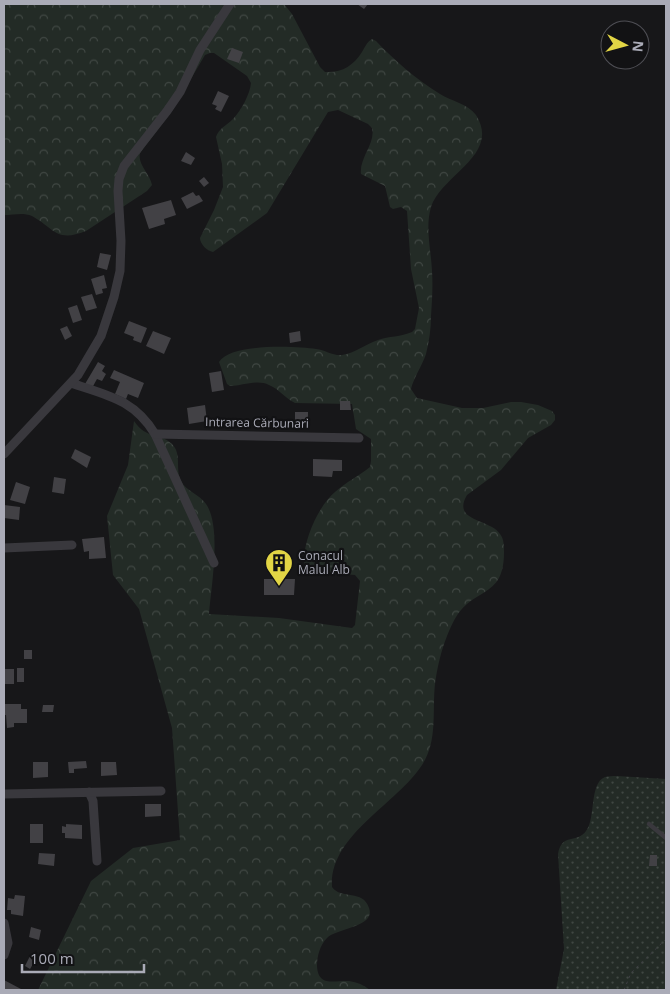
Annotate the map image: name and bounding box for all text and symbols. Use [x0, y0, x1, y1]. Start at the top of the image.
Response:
north arrow [600, 20, 650, 70]
text: N [628, 40, 648, 53]
street label: Intrarea Cărbunari [205, 413, 309, 432]
place label: Conacul Malul Alb [298, 547, 350, 578]
building icon: Conacul Malul Alb [264, 548, 294, 587]
scale bar [22, 942, 145, 974]
text: 100 m [30, 948, 74, 968]

